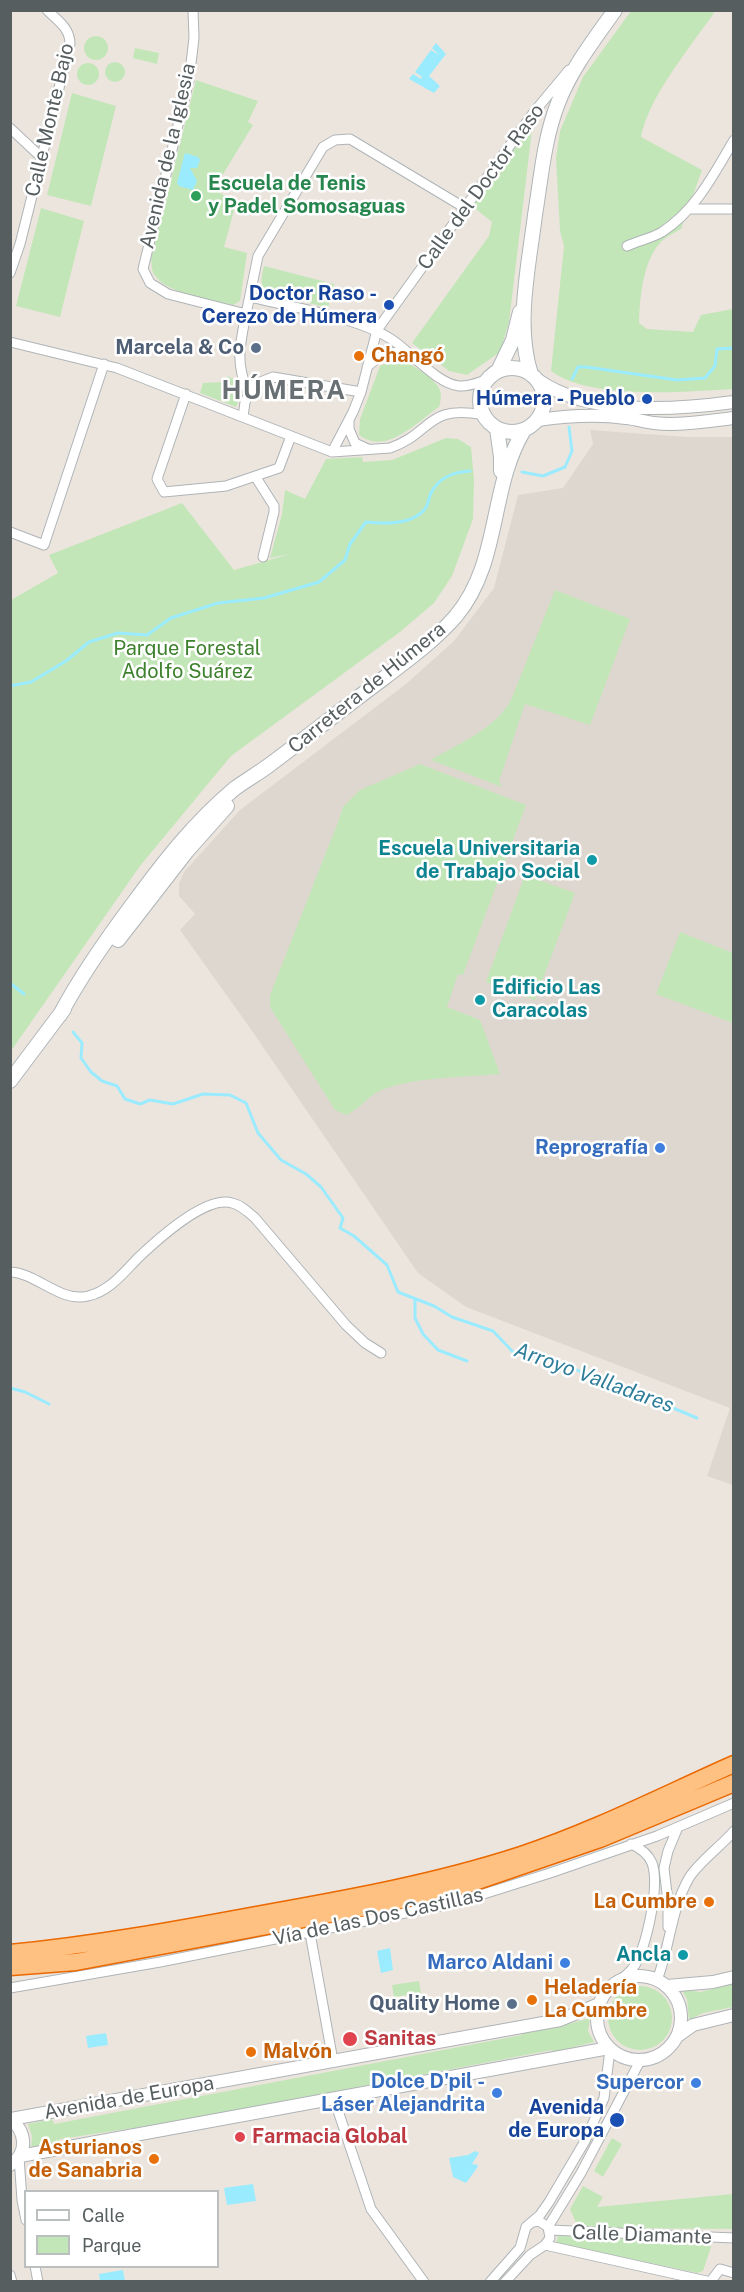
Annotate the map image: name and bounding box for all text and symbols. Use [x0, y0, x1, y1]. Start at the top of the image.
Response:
street label: Calle Monte Bajo [21, 41, 79, 199]
street label: Avenida de la Iglesia [135, 61, 201, 251]
street label: Calle del Doctor Raso [413, 99, 549, 275]
place label: Escuela de Tenis y Padel Somosaguas [208, 172, 405, 219]
marker: Escuela de Tenis y Padel Somosaguas [189, 189, 203, 203]
place label: Doctor Raso - Cerezo de Húmera [201, 282, 377, 329]
marker: Doctor Raso - Cerezo de Húmera [382, 298, 396, 312]
place label: Marcela & Co [115, 336, 244, 360]
marker: Marcela & Co [249, 341, 263, 355]
place label: Changó [371, 344, 444, 368]
marker: Changó [352, 349, 366, 363]
district label: HÚMERA [221, 375, 347, 407]
place label: Húmera - Pueblo [476, 387, 635, 411]
marker: Húmera - Pueblo [640, 392, 654, 406]
street label: Carretera de Húmera [283, 617, 451, 759]
park label: Parque Forestal Adolfo Suárez [113, 637, 261, 684]
place label: Escuela Universitaria de Trabajo Social [378, 837, 580, 884]
marker: Escuela Universitaria de Trabajo Social [585, 853, 599, 867]
place label: Edificio Las Caracolas [492, 976, 601, 1023]
marker: Edificio Las Caracolas [473, 993, 487, 1007]
place label: Reprografía [535, 1136, 648, 1160]
marker: Reprografía [653, 1141, 667, 1155]
water label: Arroyo Valladares [511, 1337, 677, 1419]
street label: Vía de las Dos Castillas [271, 1883, 485, 1951]
place label: La Cumbre [594, 1890, 697, 1914]
marker: La Cumbre [702, 1895, 716, 1909]
place label: Ancla [616, 1943, 671, 1967]
marker: Ancla [676, 1948, 690, 1962]
place label: Marco Aldani [427, 1951, 553, 1975]
marker: Marco Aldani [558, 1956, 572, 1970]
place label: Heladería La Cumbre [544, 1976, 647, 2023]
place label: Quality Home [369, 1992, 500, 2016]
marker: Heladería La Cumbre [525, 1993, 539, 2007]
marker: Quality Home [505, 1997, 519, 2011]
place label: Sanitas [364, 2027, 436, 2051]
marker: Sanitas [341, 2030, 359, 2048]
place label: Malvón [263, 2040, 332, 2064]
marker: Malvón [244, 2045, 258, 2059]
place label: Dolce D'pil - Láser Alejandrita [321, 2070, 485, 2117]
street label: Avenida de Europa [42, 2071, 216, 2125]
place label: Supercor [596, 2071, 684, 2095]
marker: Supercor [689, 2076, 703, 2090]
marker: Dolce D'pil - Láser Alejandrita [490, 2086, 504, 2100]
place label: Avenida de Europa [508, 2096, 604, 2143]
marker: Avenida de Europa [608, 2111, 626, 2129]
place label: Farmacia Global [252, 2125, 408, 2149]
marker: Farmacia Global [233, 2130, 247, 2144]
place label: Asturianos de Sanabria [29, 2136, 142, 2183]
marker: Asturianos de Sanabria [147, 2152, 161, 2166]
legend [24, 2190, 219, 2268]
text: Calle [82, 2205, 125, 2226]
street label: Calle Diamante [571, 2221, 713, 2249]
text: Parque [82, 2235, 142, 2256]

